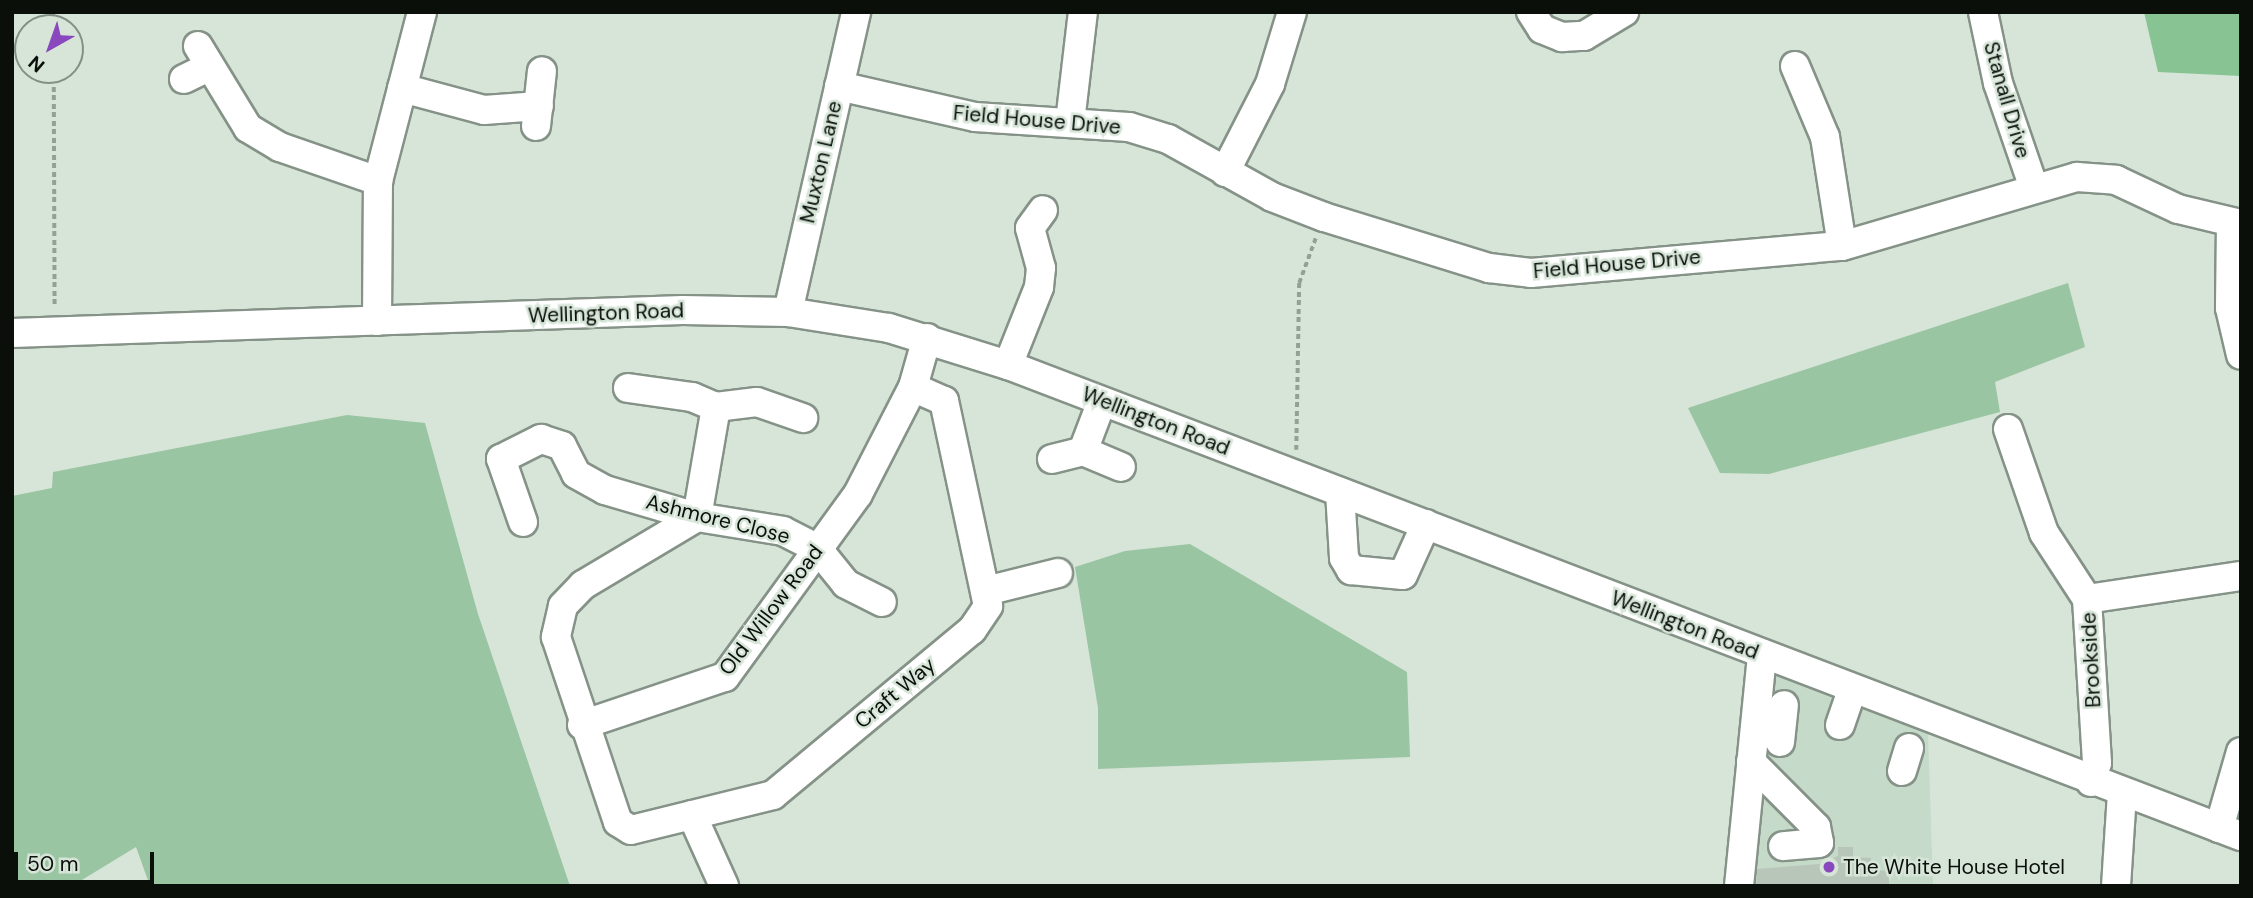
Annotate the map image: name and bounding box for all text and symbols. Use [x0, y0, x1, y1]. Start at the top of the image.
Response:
north arrow [14, 14, 84, 84]
street label: Stanall Drive [1978, 39, 2036, 161]
text: N [23, 50, 50, 78]
street label: Muxton Lane [795, 98, 847, 226]
street label: Field House Drive [952, 100, 1122, 140]
street label: Field House Drive [1532, 244, 1702, 284]
street label: Wellington Road [527, 298, 685, 328]
street label: Wellington Road [1079, 381, 1233, 461]
street label: Ashmore Close [644, 489, 792, 549]
street label: Old Willow Road [714, 540, 828, 680]
street label: Wellington Road [1608, 585, 1762, 665]
street label: Brookside [2076, 612, 2106, 708]
street label: Craft Way [850, 652, 940, 734]
scale bar [18, 838, 158, 882]
text: 50 m [27, 850, 78, 878]
place label: The White House Hotel [1843, 854, 2065, 880]
marker: The White House Hotel [1821, 859, 1837, 875]

